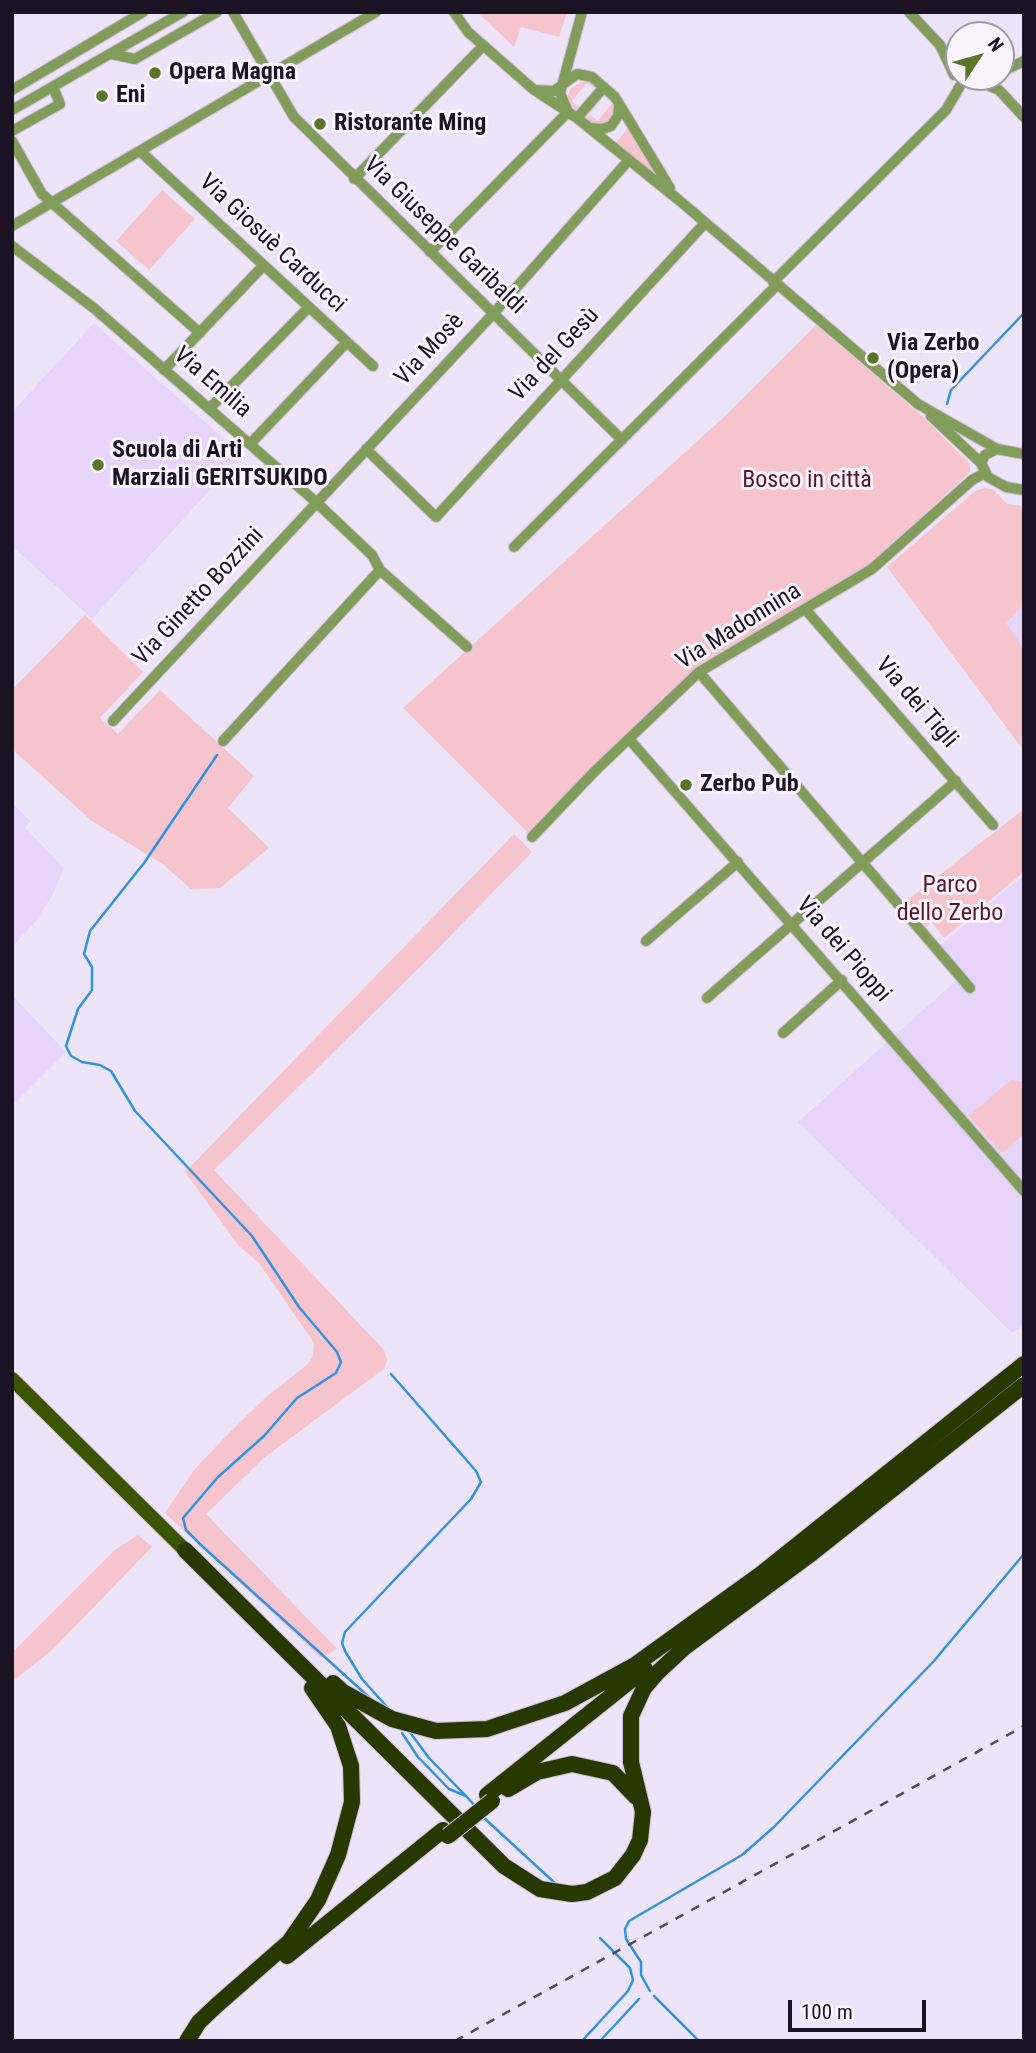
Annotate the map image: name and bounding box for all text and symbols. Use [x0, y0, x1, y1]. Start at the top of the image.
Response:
north arrow [945, 21, 1015, 91]
text: N [983, 33, 1008, 56]
place label: Opera Magna [169, 59, 296, 87]
marker: Opera Magna [147, 65, 163, 81]
place label: Eni [116, 82, 146, 110]
marker: Eni [94, 88, 110, 104]
place label: Ristorante Ming [334, 110, 486, 138]
marker: Ristorante Ming [312, 116, 328, 132]
street label: Via Giuseppe Garibaldi [357, 151, 531, 321]
street label: Via Giosuè Carducci [193, 169, 351, 319]
street label: Via del Gesù [504, 302, 606, 408]
street label: Via Mosè [389, 308, 471, 392]
place label: Via Zerbo (Opera) [887, 330, 979, 386]
street label: Via Emilia [167, 341, 257, 425]
marker: Via Zerbo (Opera) [865, 350, 881, 366]
place label: Scuola di Arti Marziali GERITSUKIDO [112, 437, 328, 493]
marker: Scuola di Arti Marziali GERITSUKIDO [90, 457, 106, 473]
park label: Bosco in città [742, 467, 872, 495]
street label: Via Ginetto Bozzini [128, 522, 270, 672]
street label: Via Madonnina [671, 577, 807, 677]
street label: Via dei Tigli [869, 652, 963, 754]
place label: Zerbo Pub [700, 771, 799, 799]
marker: Zerbo Pub [678, 777, 694, 793]
park label: Parco dello Zerbo [897, 872, 1003, 928]
street label: Via dei Pioppi [789, 891, 897, 1009]
scale bar [791, 1986, 929, 2030]
text: 100 m [801, 2000, 853, 2024]

